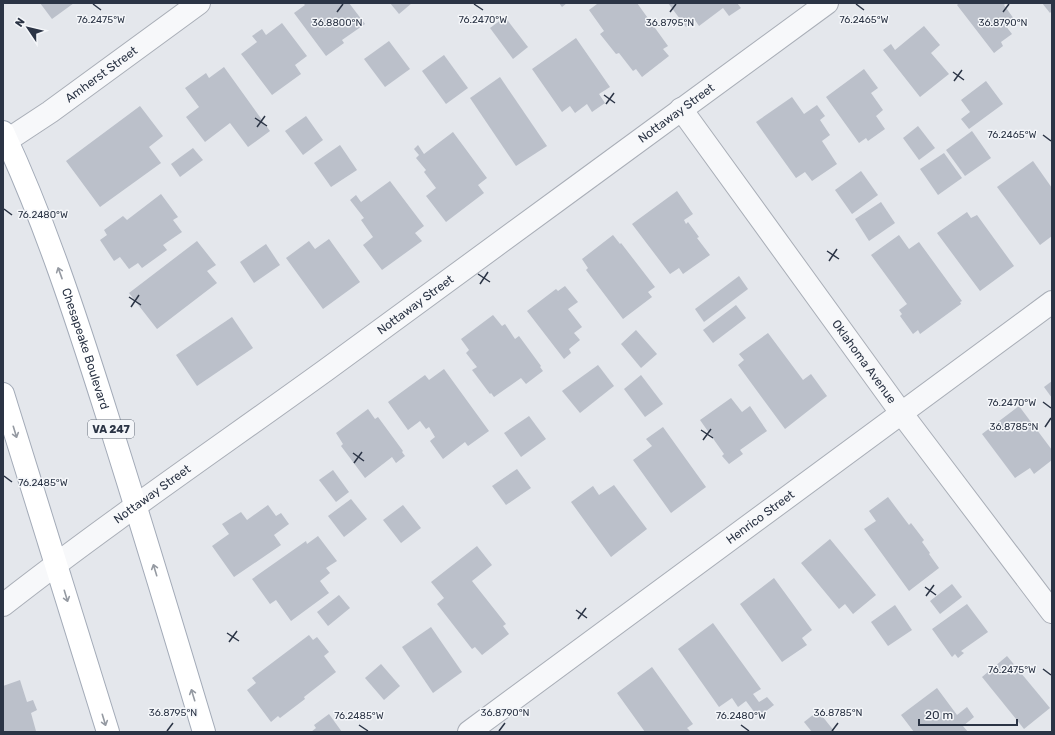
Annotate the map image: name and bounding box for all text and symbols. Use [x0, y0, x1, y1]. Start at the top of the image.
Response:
north arrow [8, 8, 48, 48]
text: 76.2475°W [77, 14, 125, 26]
text: 76.2470°W [459, 14, 507, 26]
text: 76.2465°W [839, 14, 889, 26]
text: N [13, 16, 28, 30]
text: 36.8800°N [312, 17, 362, 29]
text: 36.8795°N [646, 17, 694, 29]
text: 36.8790°N [978, 17, 1028, 29]
street label: Amherst Street [63, 43, 140, 105]
street label: Nottaway Street [635, 80, 717, 146]
text: 76.2465°W [987, 129, 1037, 141]
text: 76.2480°W [18, 209, 68, 221]
one-way arrow [55, 268, 63, 280]
street label: Nottaway Street [374, 272, 457, 337]
street label: Chesapeake Boulevard [59, 286, 112, 411]
street label: Oklahoma Avenue [829, 317, 899, 406]
text: 76.2470°W [988, 397, 1036, 409]
road number: VA 247 [88, 420, 134, 438]
text: 36.8785°N [989, 421, 1039, 433]
one-way arrow [11, 425, 19, 437]
street label: Nottaway Street [111, 462, 194, 526]
text: 76.2485°W [18, 477, 68, 489]
street label: Henrico Street [723, 487, 797, 547]
one-way arrow [151, 564, 158, 577]
one-way arrow [62, 590, 70, 602]
text: 76.2475°W [988, 664, 1036, 676]
one-way arrow [189, 688, 196, 701]
scale bar [919, 701, 1017, 727]
text: 36.8795°N [149, 707, 197, 719]
text: 36.8790°N [480, 707, 530, 719]
text: 36.8785°N [813, 707, 863, 719]
text: 20 m [925, 708, 953, 722]
text: 76.2485°W [334, 710, 384, 722]
text: 76.2480°W [716, 710, 766, 722]
one-way arrow [101, 713, 108, 726]

